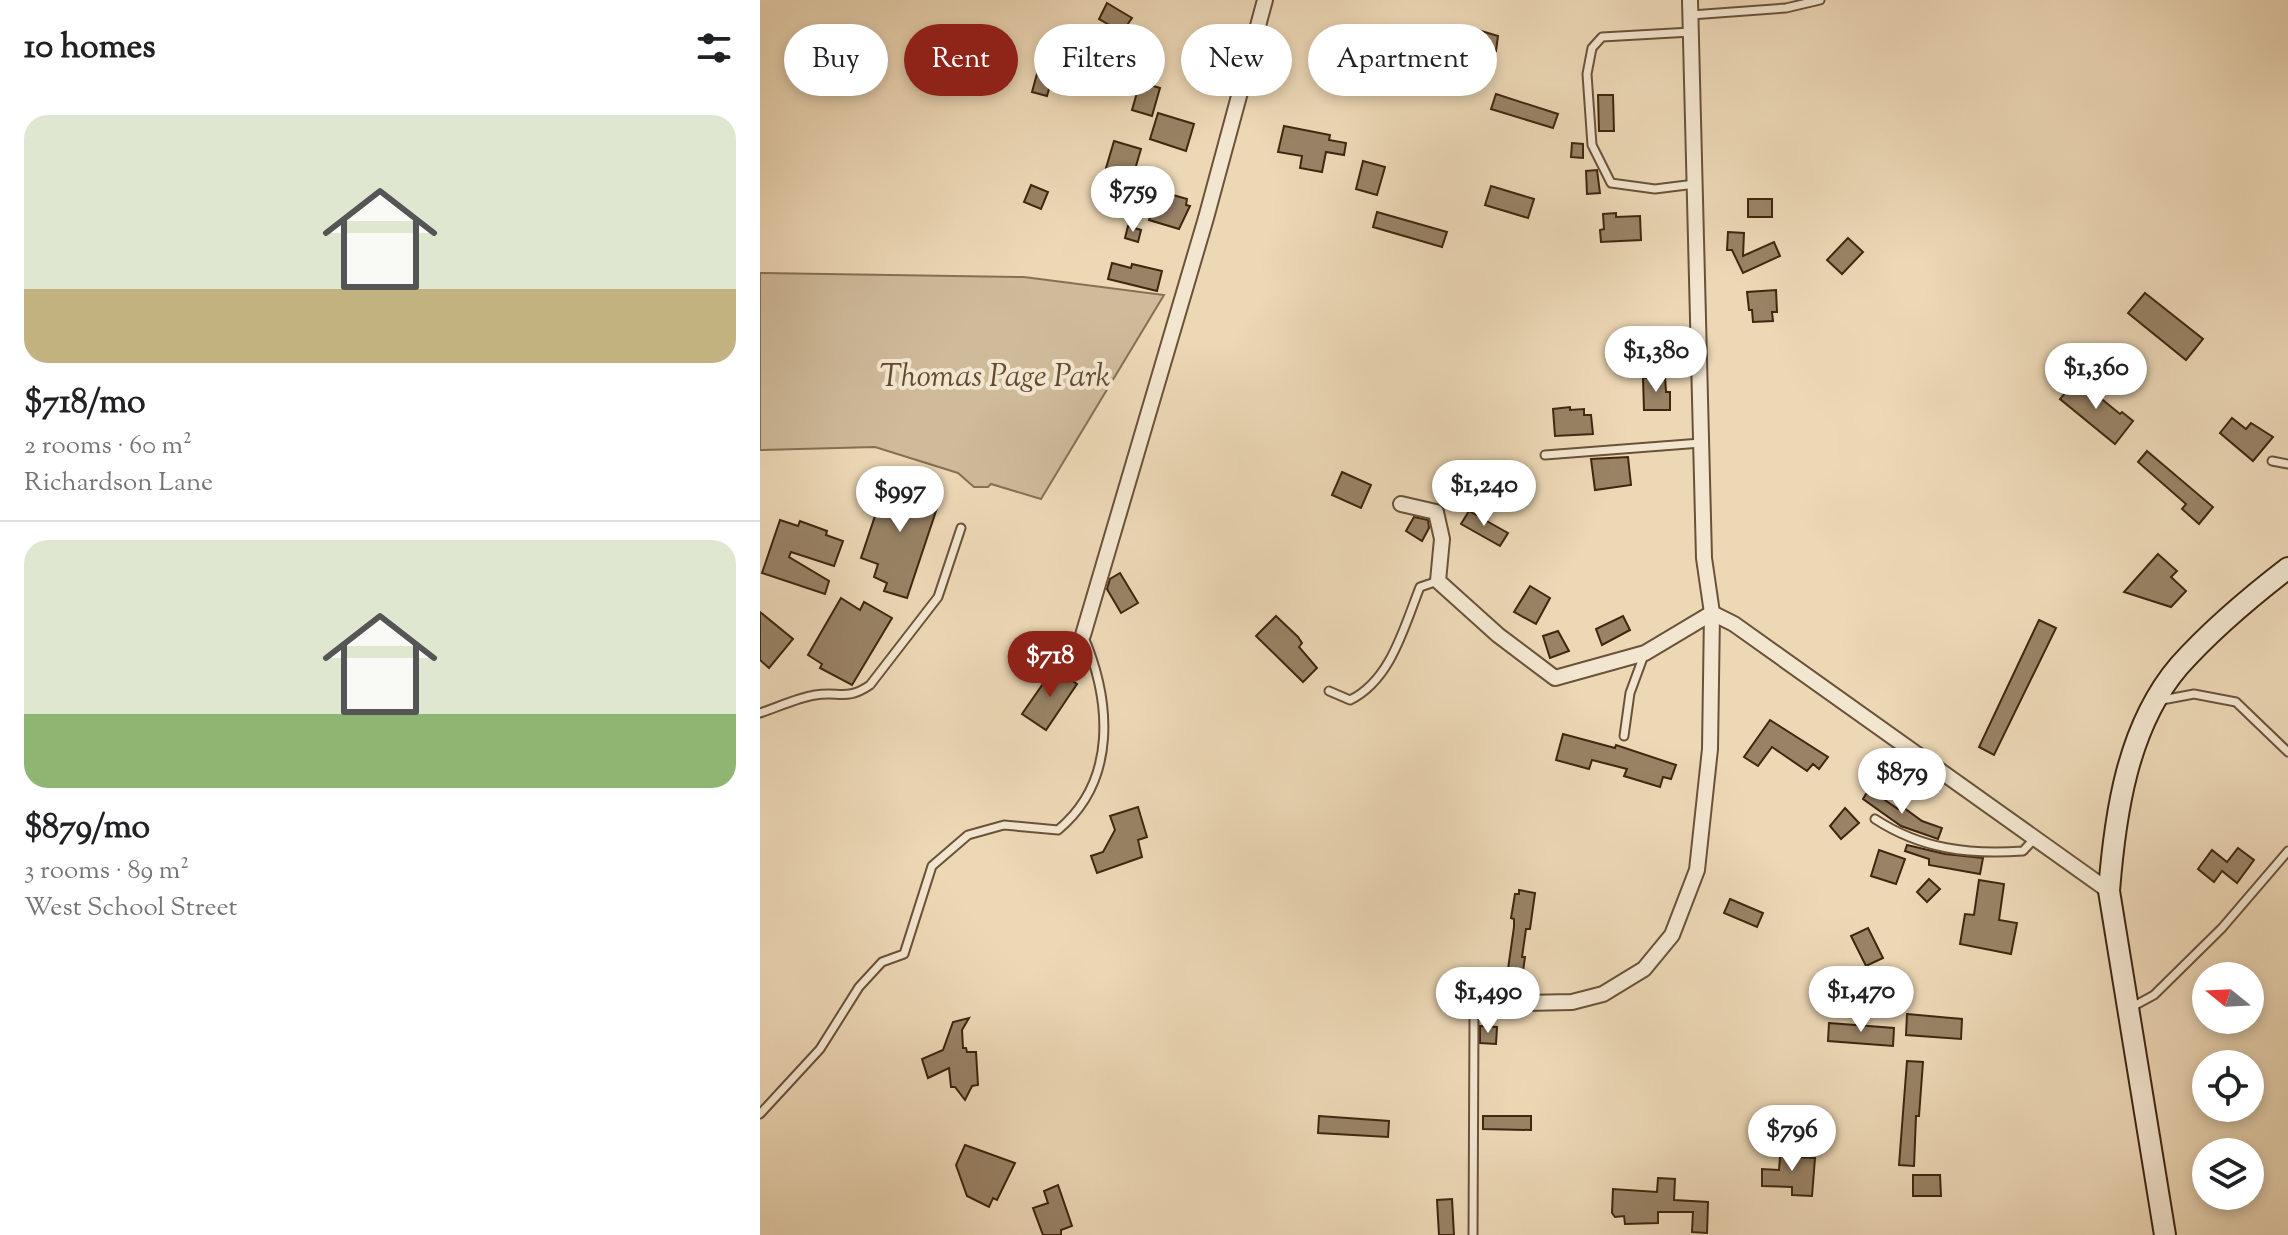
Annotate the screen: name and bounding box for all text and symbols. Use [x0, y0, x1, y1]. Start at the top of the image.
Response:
text: 10 homes [24, 24, 156, 73]
chip: Buy [784, 24, 888, 96]
chip: Rent [904, 24, 1018, 96]
chip: Filters [1034, 24, 1165, 96]
chip: New [1181, 24, 1292, 96]
chip: Apartment [1308, 24, 1497, 96]
icon: filters [692, 26, 736, 70]
pin: $759 [1086, 166, 1180, 234]
icon: home [308, 167, 452, 311]
text: $759 [1109, 173, 1157, 210]
pin: $1,380 [1591, 326, 1721, 394]
text: $1,380 [1623, 333, 1689, 370]
pin: $1,360 [2031, 343, 2161, 411]
text: $1,360 [2063, 350, 2129, 387]
park label: Thomas Page Park [880, 355, 1110, 401]
text: $718/mo [24, 379, 146, 428]
text: 2 rooms · 60 m² [24, 428, 192, 465]
pin: $1,240 [1419, 460, 1549, 528]
text: Richardson Lane [24, 465, 213, 502]
pin: $997 [853, 466, 947, 534]
text: $1,240 [1450, 467, 1518, 504]
text: $997 [874, 473, 926, 510]
icon: home [308, 592, 452, 736]
pin: $718 [1003, 631, 1097, 699]
text: $718 [1026, 638, 1074, 675]
pin: $879 [1855, 748, 1949, 816]
text: $879 [1876, 755, 1928, 792]
text: $879/mo [24, 804, 150, 853]
text: 3 rooms · 89 m² [24, 853, 189, 890]
text: West School Street [24, 890, 237, 927]
north arrow [2192, 962, 2264, 1034]
map controls [2192, 962, 2264, 1210]
pin: $1,470 [1796, 966, 1926, 1034]
pin: $1,490 [1423, 967, 1553, 1035]
text: $1,470 [1827, 973, 1895, 1010]
text: $1,490 [1454, 974, 1522, 1011]
button: locate [2192, 1050, 2264, 1122]
pin: $796 [1745, 1105, 1839, 1173]
text: $796 [1766, 1112, 1818, 1149]
button: layers [2192, 1138, 2264, 1210]

